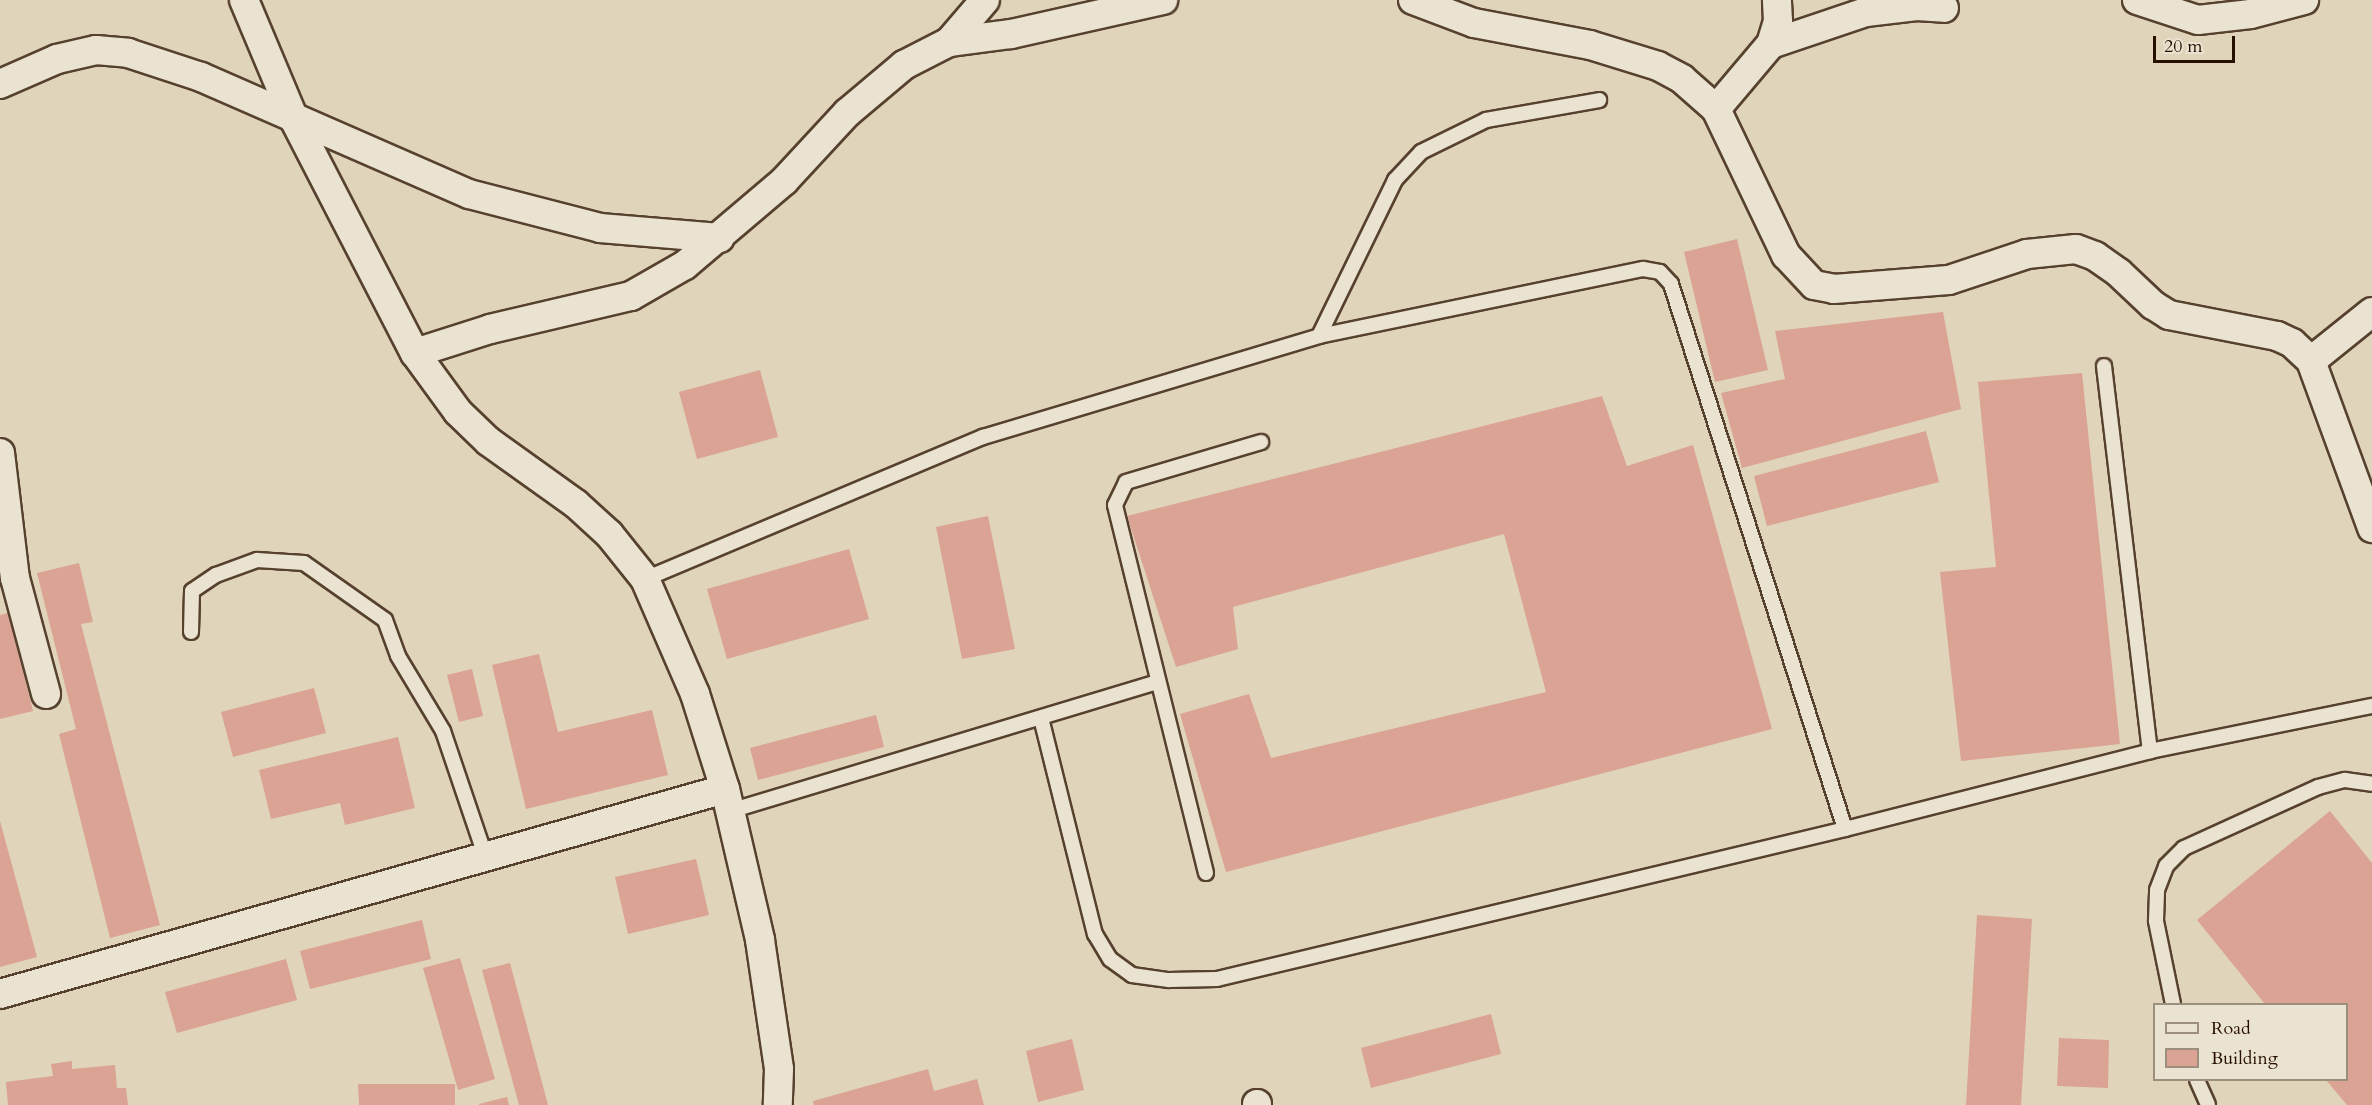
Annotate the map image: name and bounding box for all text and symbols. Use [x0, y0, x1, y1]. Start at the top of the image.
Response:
scale bar [2156, 24, 2238, 62]
text: 20 m [2164, 34, 2203, 59]
legend [2153, 1003, 2348, 1081]
text: Road [2211, 1016, 2251, 1041]
text: Building [2211, 1046, 2278, 1071]

